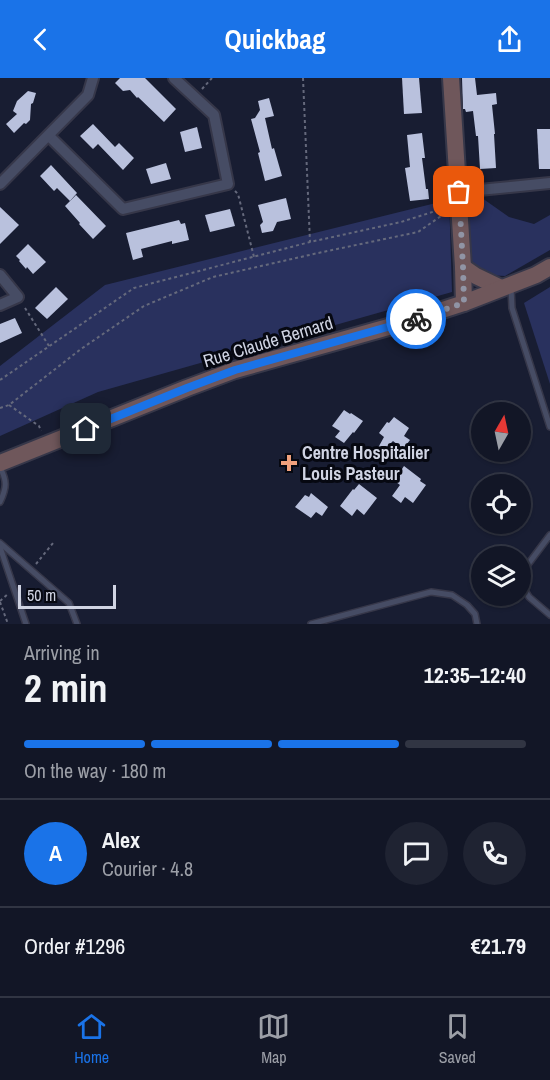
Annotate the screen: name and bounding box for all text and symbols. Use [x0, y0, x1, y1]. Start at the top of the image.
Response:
text: Quickbag [225, 21, 325, 57]
icon: back [24, 23, 57, 56]
icon: share [493, 23, 526, 56]
pin [433, 166, 484, 217]
icon: bag [442, 175, 475, 208]
courier [386, 289, 446, 349]
icon: bike [400, 303, 433, 336]
street label: Rue Claude Bernard [200, 310, 336, 373]
north arrow [471, 402, 531, 462]
map controls [471, 402, 531, 606]
pin [60, 403, 111, 454]
icon: home [69, 412, 102, 445]
place label: Centre Hospitalier Louis Pasteur [302, 440, 429, 486]
marker: Centre Hospitalier Louis Pasteur [280, 454, 298, 472]
button: locate [471, 474, 531, 534]
button: layers [471, 546, 531, 606]
scale bar [18, 582, 116, 610]
text: 50 m [27, 584, 56, 606]
text: Arriving in [24, 639, 100, 666]
text: 12:35–12:40 [424, 660, 526, 690]
text: 2 min [24, 662, 108, 714]
text: On the way · 180 m [24, 757, 166, 784]
button: chat [385, 822, 448, 885]
button: phone [463, 822, 526, 885]
text: Alex [102, 825, 140, 855]
text: A [49, 838, 62, 868]
text: Courier · 4.8 [102, 855, 193, 882]
text: Order #1296 [24, 931, 125, 961]
text: €21.79 [471, 931, 526, 961]
tab: Home [74, 1010, 109, 1068]
tab: Map [257, 1010, 290, 1068]
tab: Saved [439, 1010, 476, 1068]

